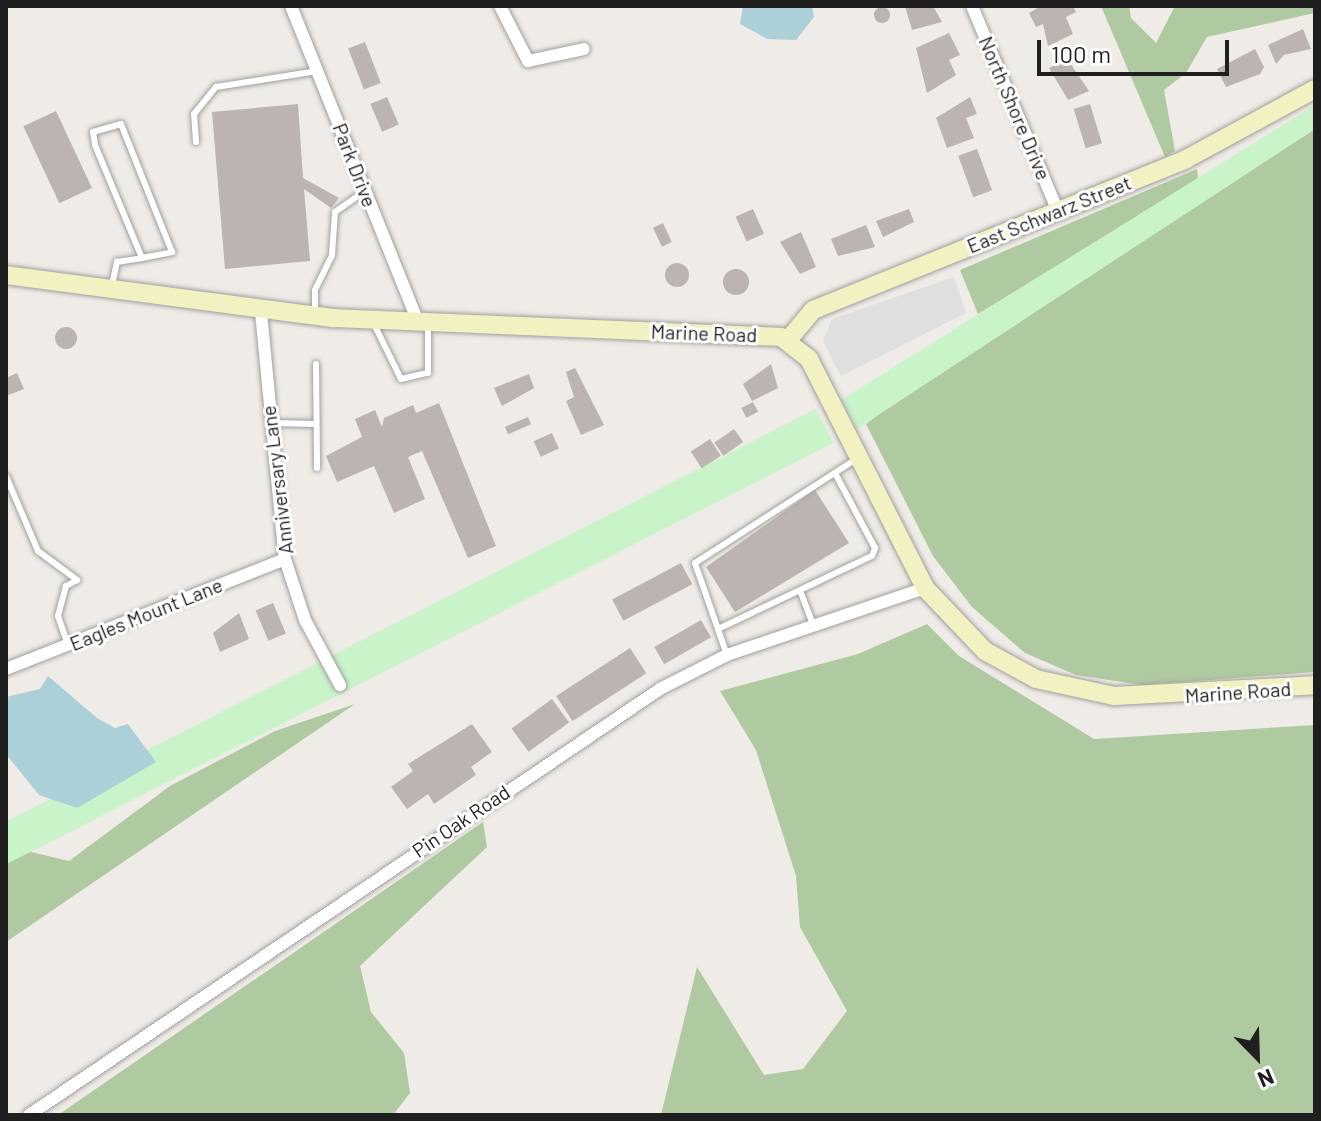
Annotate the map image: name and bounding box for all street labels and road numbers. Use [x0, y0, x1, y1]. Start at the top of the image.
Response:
street label: North Shore Drive [974, 33, 1056, 183]
street label: Park Drive [328, 120, 382, 210]
street label: East Schwarz Street [963, 170, 1135, 258]
street label: Marine Road [650, 319, 758, 347]
street label: Anniversary Lane [256, 404, 298, 556]
street label: Eagles Mount Lane [66, 572, 226, 656]
street label: Marine Road [1184, 676, 1292, 708]
street label: Pin Oak Road [408, 780, 514, 862]

